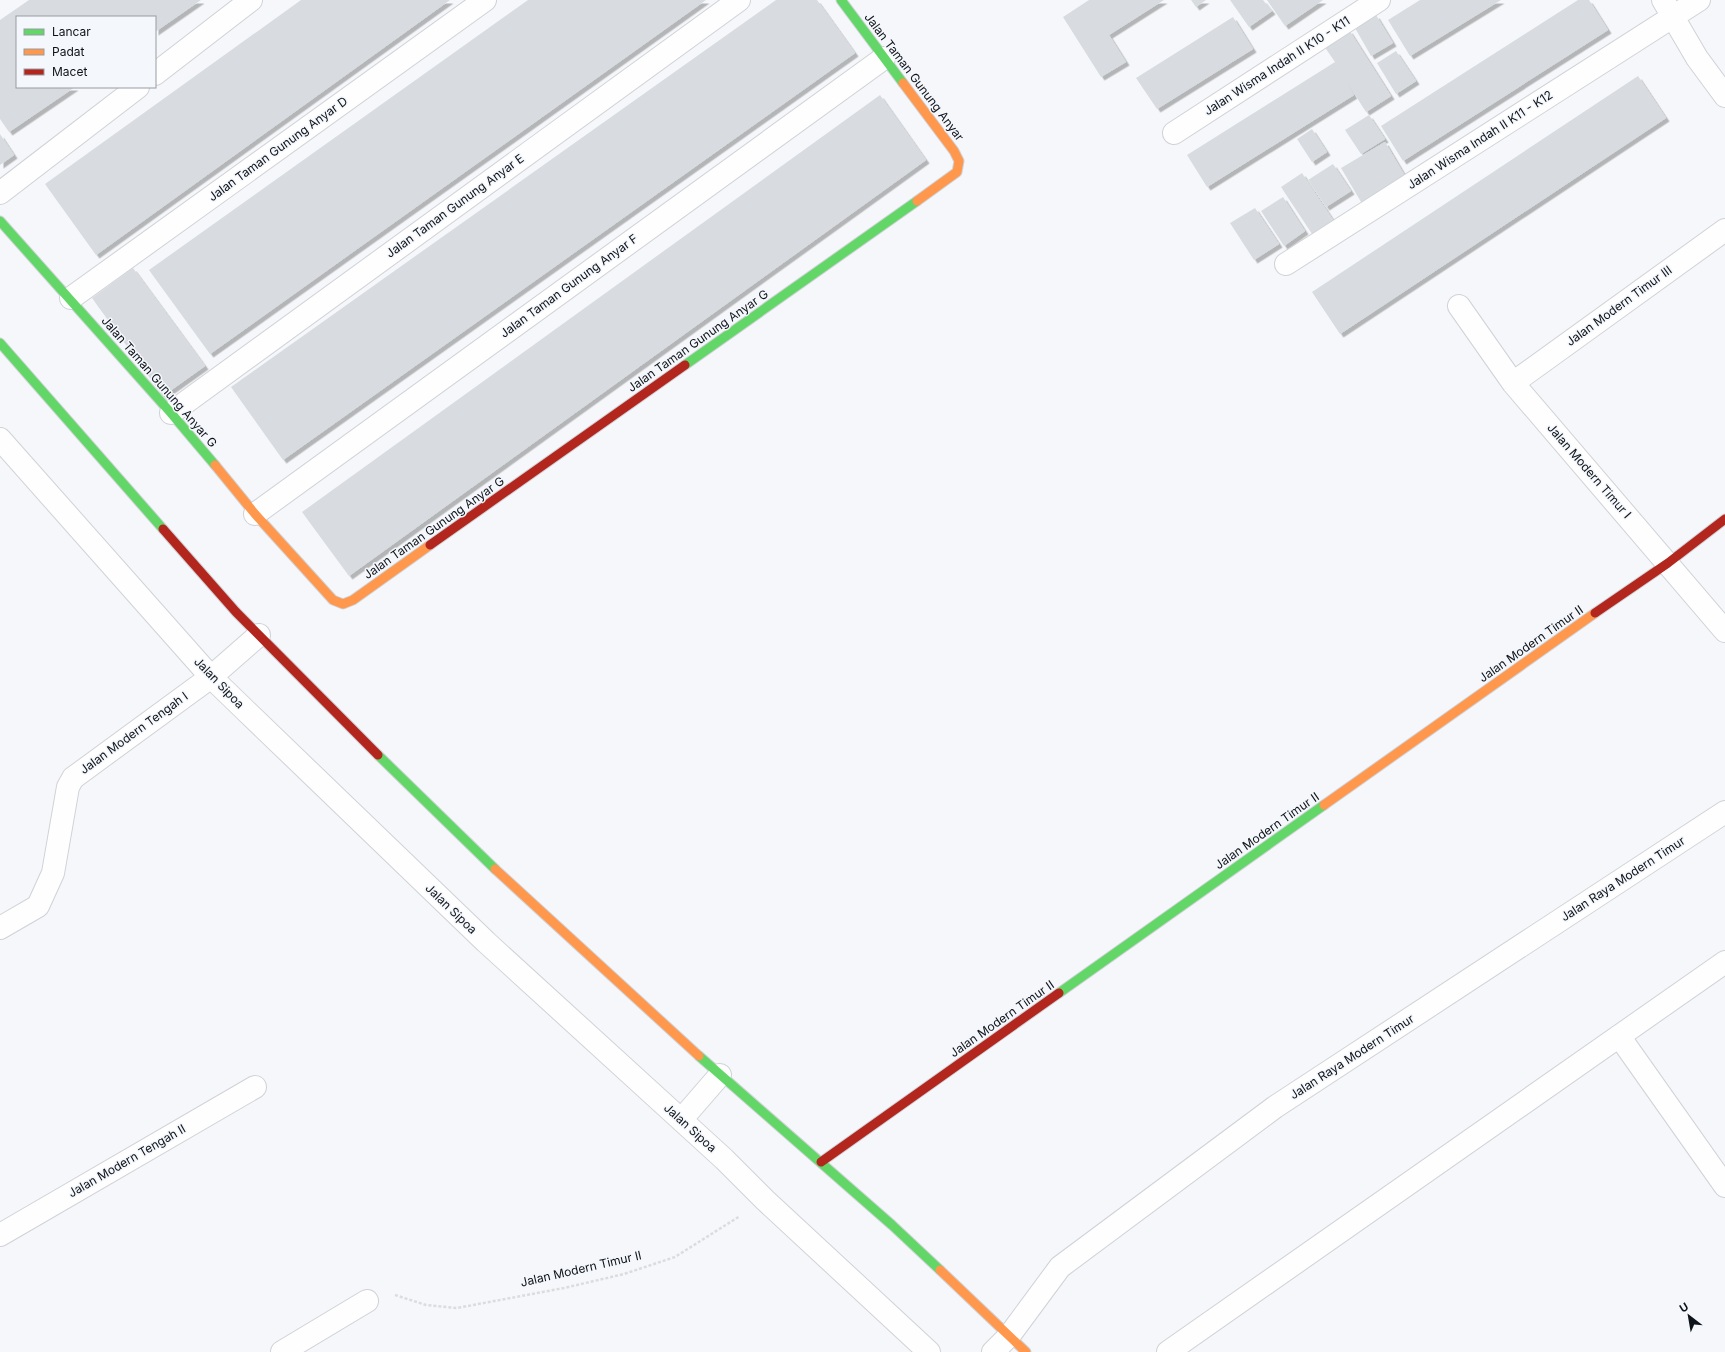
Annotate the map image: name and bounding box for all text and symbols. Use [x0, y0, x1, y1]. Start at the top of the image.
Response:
street label: Jalan Taman Gunung Anyar [861, 10, 968, 144]
street label: Jalan Wisma Indah II K10 - K11 [1201, 13, 1352, 118]
legend [16, 16, 156, 88]
text: Lancar [52, 24, 91, 39]
text: Padat [52, 44, 84, 59]
text: Macet [52, 64, 87, 79]
street label: Jalan Wisma Indah II K11 - K12 [1404, 87, 1555, 192]
street label: Jalan Taman Gunung Anyar D [205, 93, 350, 204]
street label: Jalan Taman Gunung Anyar E [383, 151, 527, 261]
street label: Jalan Taman Gunung Anyar F [497, 231, 641, 341]
street label: Jalan Modern Timur III [1563, 262, 1675, 349]
street label: Jalan Taman Gunung Anyar G [624, 286, 771, 395]
street label: Jalan Taman Gunung Anyar G [98, 313, 220, 450]
street label: Jalan Modern Timur I [1544, 420, 1635, 521]
street label: Jalan Taman Gunung Anyar G [360, 473, 507, 582]
street label: Jalan Modern Timur II [1476, 602, 1586, 685]
street label: Jalan Sipoa [191, 654, 248, 711]
street label: Jalan Modern Tengah I [77, 688, 191, 777]
street label: Jalan Modern Timur II [1212, 789, 1322, 872]
street label: Jalan Raya Modern Timur [1558, 833, 1688, 924]
street label: Jalan Sipoa [423, 880, 480, 937]
street label: Jalan Modern Timur II [947, 977, 1057, 1060]
street label: Jalan Raya Modern Timur [1287, 1011, 1417, 1102]
street label: Jalan Sipoa [661, 1100, 720, 1155]
street label: Jalan Modern Tengah II [65, 1121, 188, 1200]
street label: Jalan Modern Timur II [519, 1247, 643, 1290]
north arrow [1669, 1296, 1709, 1336]
text: U [1677, 1299, 1691, 1316]

